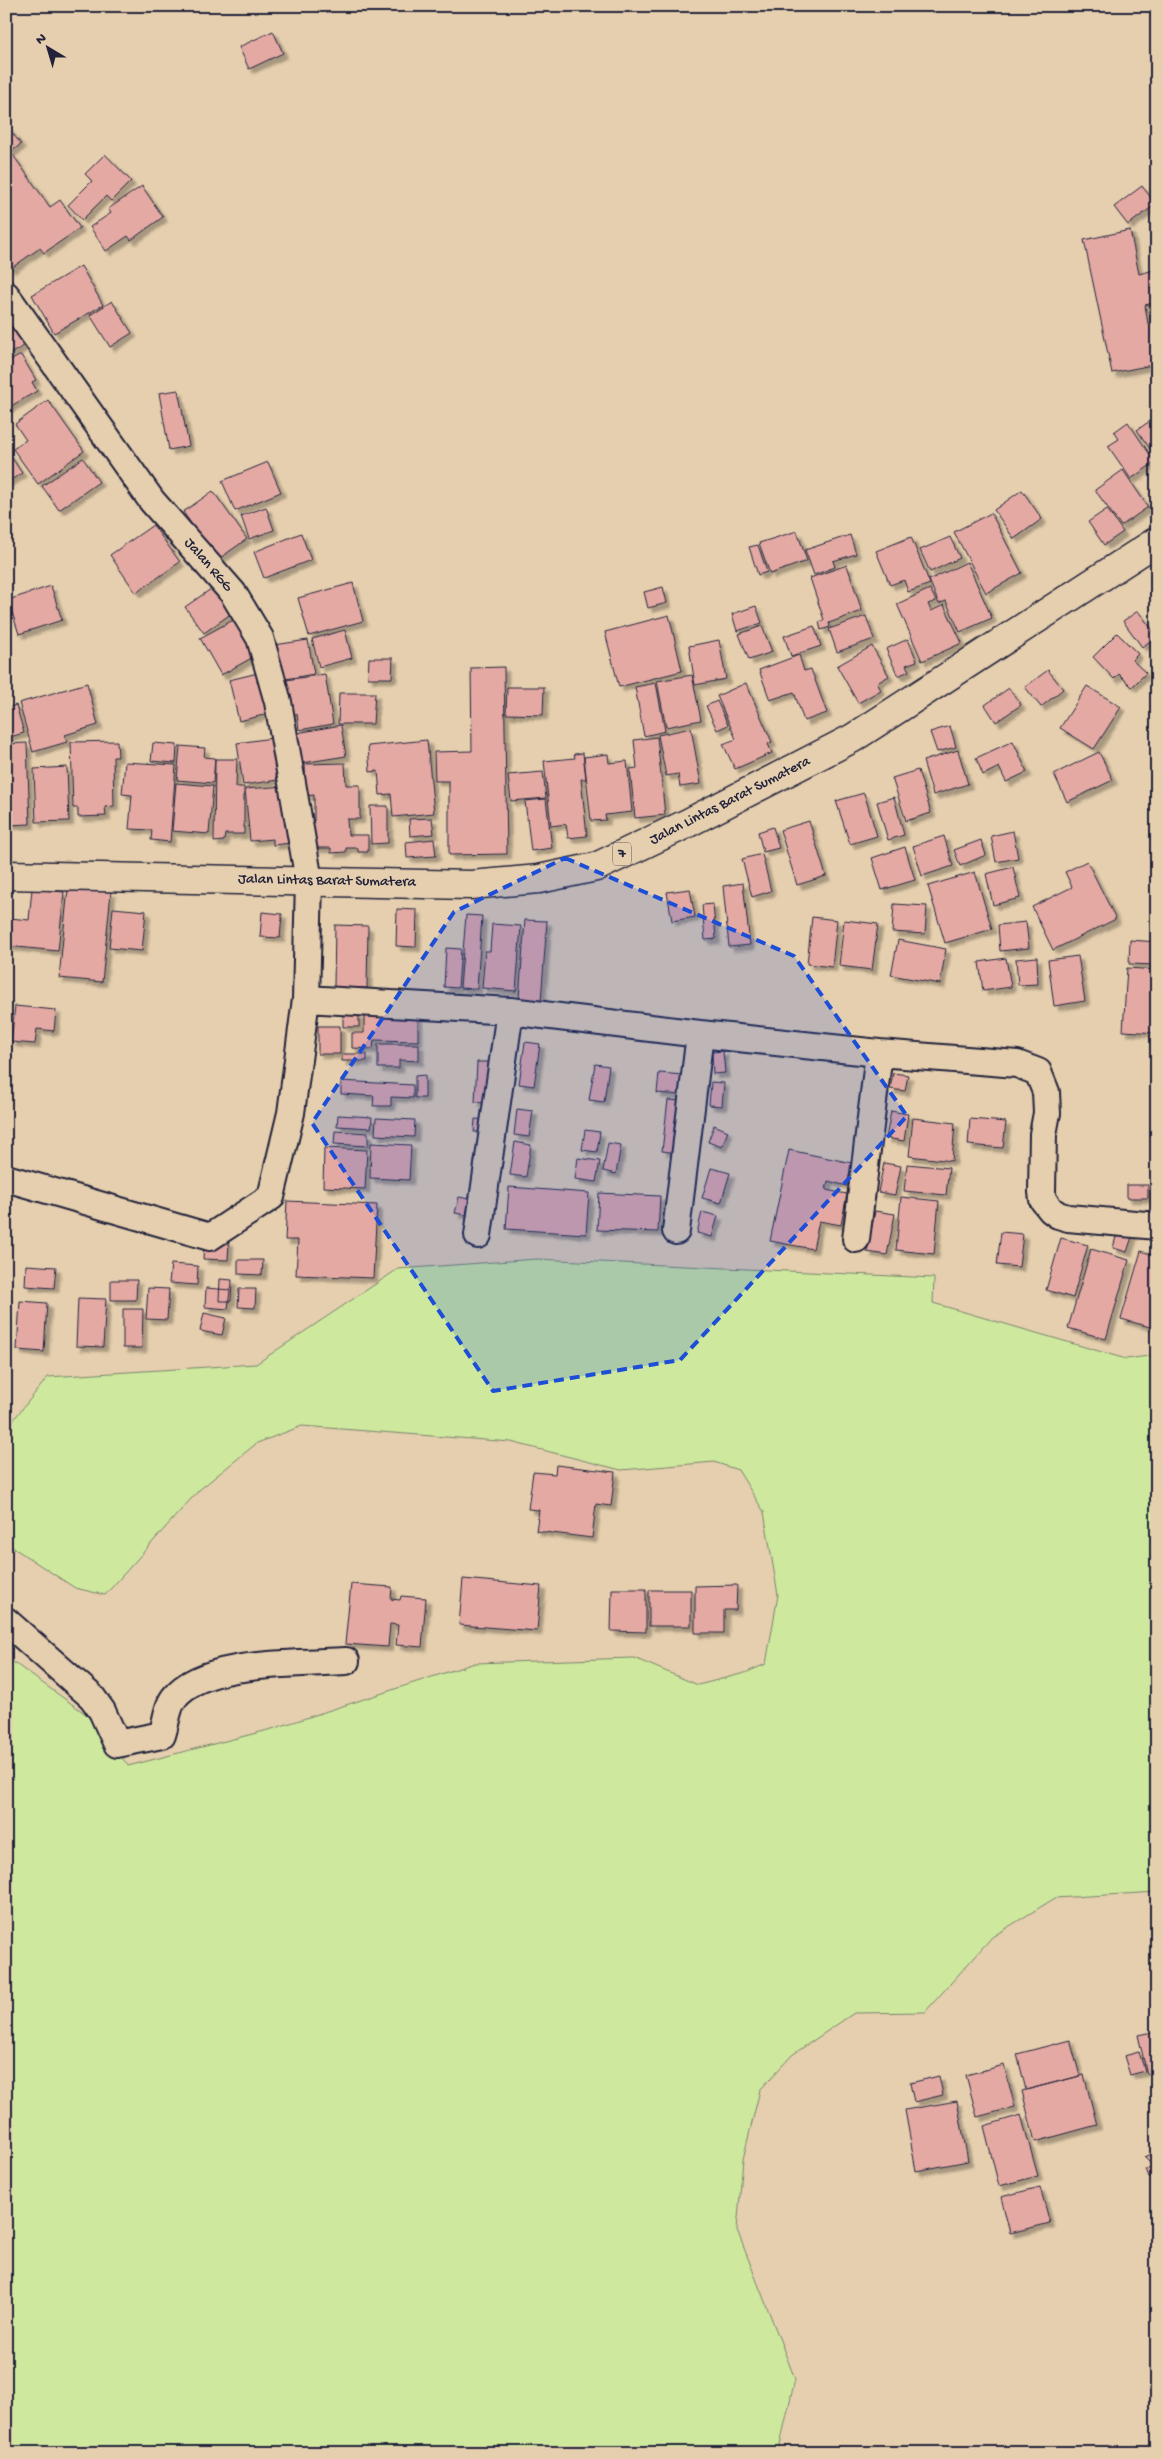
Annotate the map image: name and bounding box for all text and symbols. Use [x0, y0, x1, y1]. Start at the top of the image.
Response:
north arrow [22, 22, 72, 72]
text: N [33, 30, 50, 49]
street label: Jalan RGG [180, 534, 237, 596]
street label: Jalan Lintas Barat Sumatera [647, 752, 814, 849]
road number: 7 [613, 842, 631, 866]
street label: Jalan Lintas Barat Sumatera [238, 870, 417, 892]

